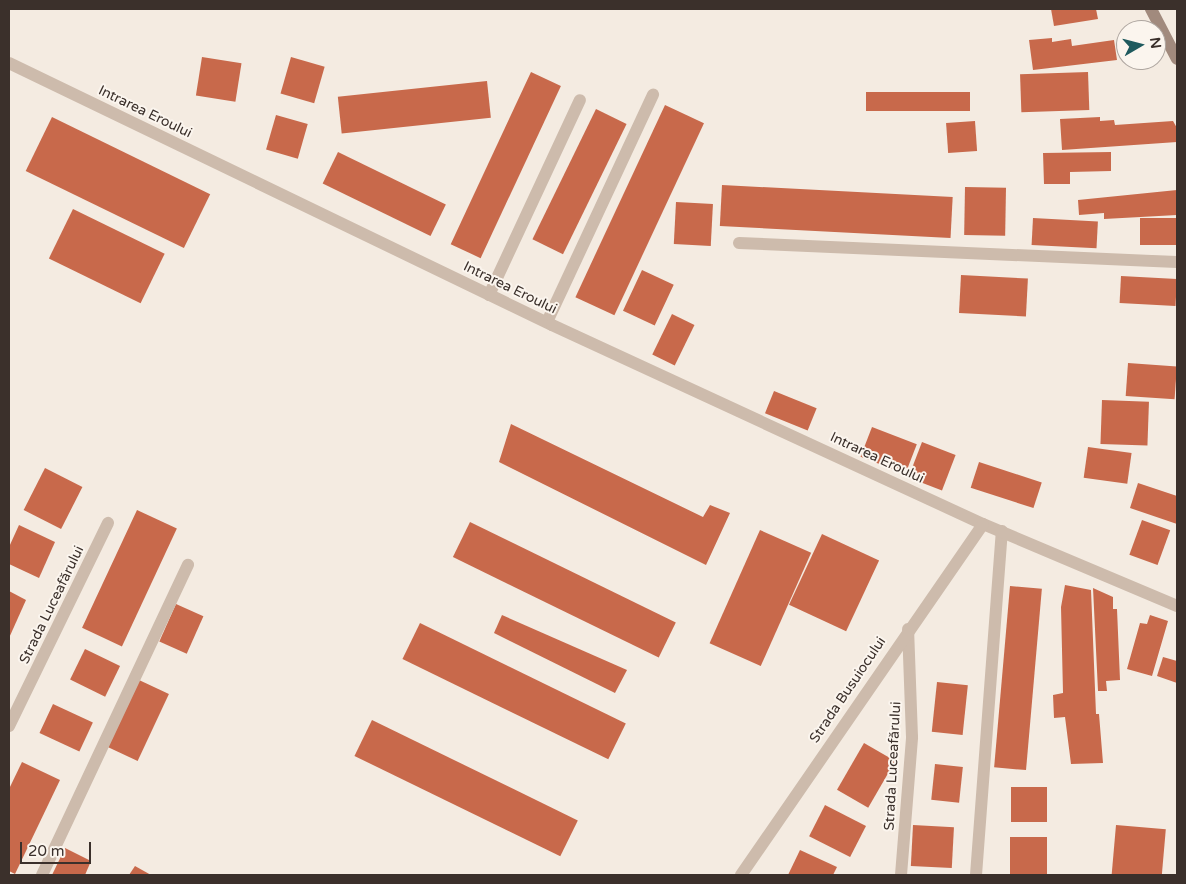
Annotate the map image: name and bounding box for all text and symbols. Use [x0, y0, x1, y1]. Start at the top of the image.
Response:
north arrow [1116, 20, 1166, 70]
text: N [1146, 36, 1165, 50]
street label: Intrarea Eroului [96, 82, 194, 142]
street label: Intrarea Eroului [461, 258, 559, 318]
street label: Intrarea Eroului [827, 429, 927, 487]
street label: Strada Luceafărului [16, 543, 88, 667]
street label: Strada Busuiocului [806, 634, 890, 746]
street label: Strada Luceafărului [881, 701, 905, 831]
scale bar [22, 832, 94, 864]
text: 20 m [28, 842, 65, 860]

